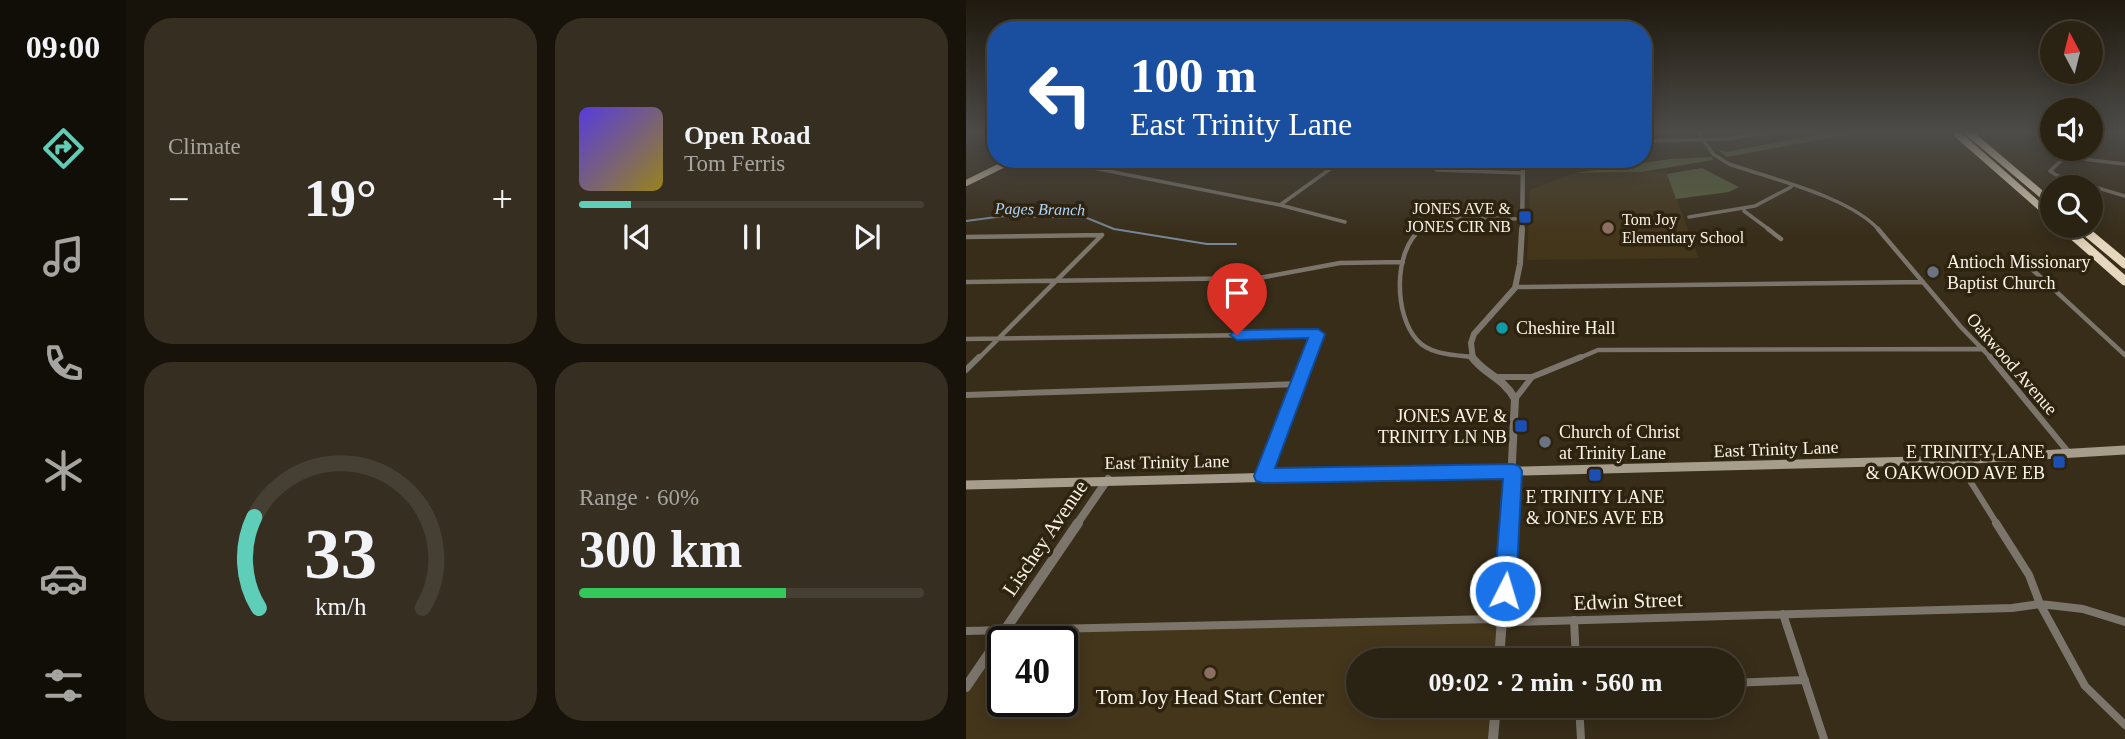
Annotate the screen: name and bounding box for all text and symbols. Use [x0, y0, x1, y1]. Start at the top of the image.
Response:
north arrow [2040, 21, 2104, 84]
map controls [2040, 21, 2103, 238]
text: 09:00 [26, 29, 100, 65]
text: 100 m [1130, 48, 1257, 103]
icon: left [1015, 49, 1106, 140]
button: sound [2040, 98, 2103, 161]
text: East Trinity Lane [1130, 106, 1352, 142]
text: Open Road [684, 121, 810, 150]
icon: directions [39, 124, 88, 173]
text: Climate [168, 134, 241, 159]
text: Tom Ferris [684, 151, 785, 176]
text: 19° [304, 170, 377, 227]
button: search [2040, 175, 2103, 238]
text: − [168, 178, 189, 220]
text: + [492, 178, 513, 220]
water label: Pages Branch [994, 200, 1085, 219]
place label: JONES AVE & JONES CIR NB [1406, 200, 1512, 235]
marker: JONES AVE & JONES CIR NB [1517, 209, 1533, 225]
place label: Tom Joy Elementary School [1622, 211, 1745, 247]
icon: previous [618, 218, 656, 256]
icon: pause [733, 218, 771, 256]
icon: next [848, 218, 886, 256]
marker: Tom Joy Elementary School [1600, 220, 1616, 236]
icon: music [39, 232, 88, 281]
place label: Antioch Missionary Baptist Church [1947, 252, 2091, 293]
pin [1207, 263, 1267, 335]
marker: Antioch Missionary Baptist Church [1925, 264, 1941, 280]
icon: arrive [1218, 274, 1256, 312]
street label: Oakwood Avenue [1962, 309, 2062, 419]
place label: Cheshire Hall [1516, 318, 1615, 338]
marker: Cheshire Hall [1494, 320, 1510, 336]
icon: phone [39, 339, 88, 388]
place label: JONES AVE & TRINITY LN NB [1378, 406, 1507, 447]
marker: JONES AVE & TRINITY LN NB [1513, 418, 1529, 434]
place label: Church of Christ at Trinity Lane [1559, 422, 1680, 463]
marker: Church of Christ at Trinity Lane [1537, 434, 1553, 450]
street label: East Trinity Lane [1713, 437, 1839, 461]
place label: E TRINITY LANE & OAKWOOD AVE EB [1866, 442, 2045, 483]
icon: climate [39, 446, 88, 495]
street label: East Trinity Lane [1104, 451, 1230, 473]
marker: E TRINITY LANE & OAKWOOD AVE EB [2051, 454, 2067, 470]
marker: E TRINITY LANE & JONES AVE EB [1587, 467, 1603, 483]
street label: Lischey Avenue [997, 476, 1093, 600]
text: Range · 60% [579, 485, 699, 510]
place label: E TRINITY LANE & JONES AVE EB [1526, 487, 1664, 528]
text: 33 [304, 513, 377, 594]
text: 300 km [579, 521, 742, 578]
icon: car [39, 554, 88, 603]
position arrow [1468, 554, 1542, 628]
street label: Edwin Street [1573, 587, 1683, 615]
text: km/h [315, 592, 367, 619]
speed limit sign: 40 [987, 626, 1078, 717]
icon: filters [39, 661, 88, 710]
marker: Tom Joy Head Start Center [1202, 665, 1218, 681]
text: 09:02 · 2 min · 560 m [1429, 668, 1663, 697]
place label: Tom Joy Head Start Center [1096, 685, 1324, 709]

